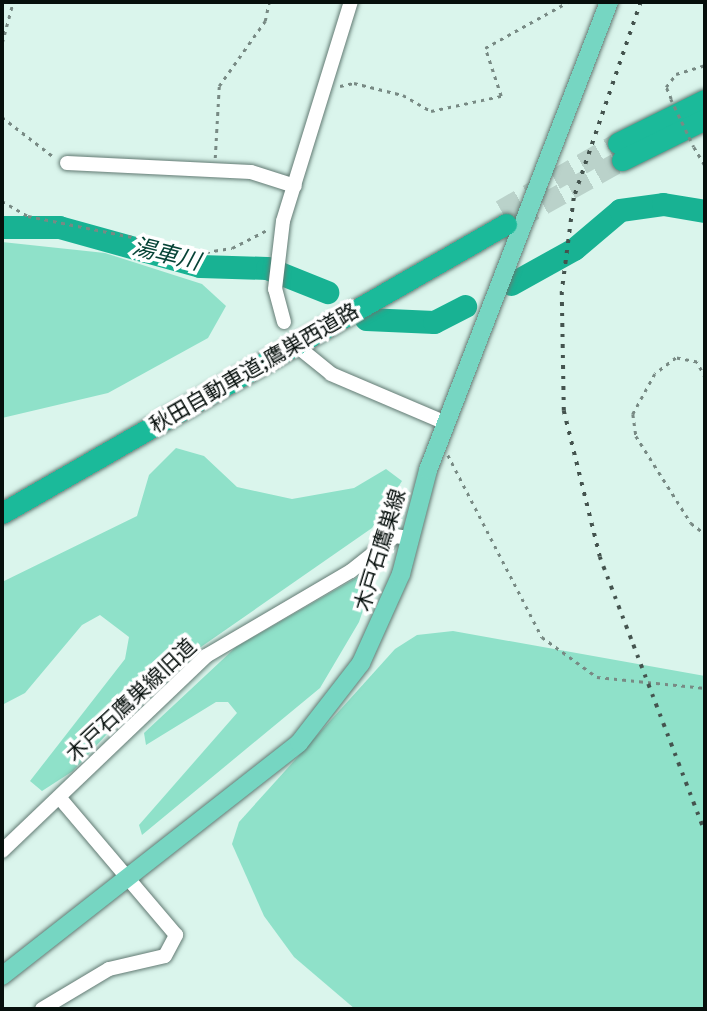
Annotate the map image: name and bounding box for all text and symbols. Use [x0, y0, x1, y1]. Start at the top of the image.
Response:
water label: 湯車川 [129, 233, 203, 277]
street label: 秋田自動車道;鷹巣西道路 [145, 298, 363, 438]
street label: 木戸石鷹巣線 [350, 486, 410, 614]
street label: 木戸石鷹巣線旧道 [61, 633, 201, 767]

